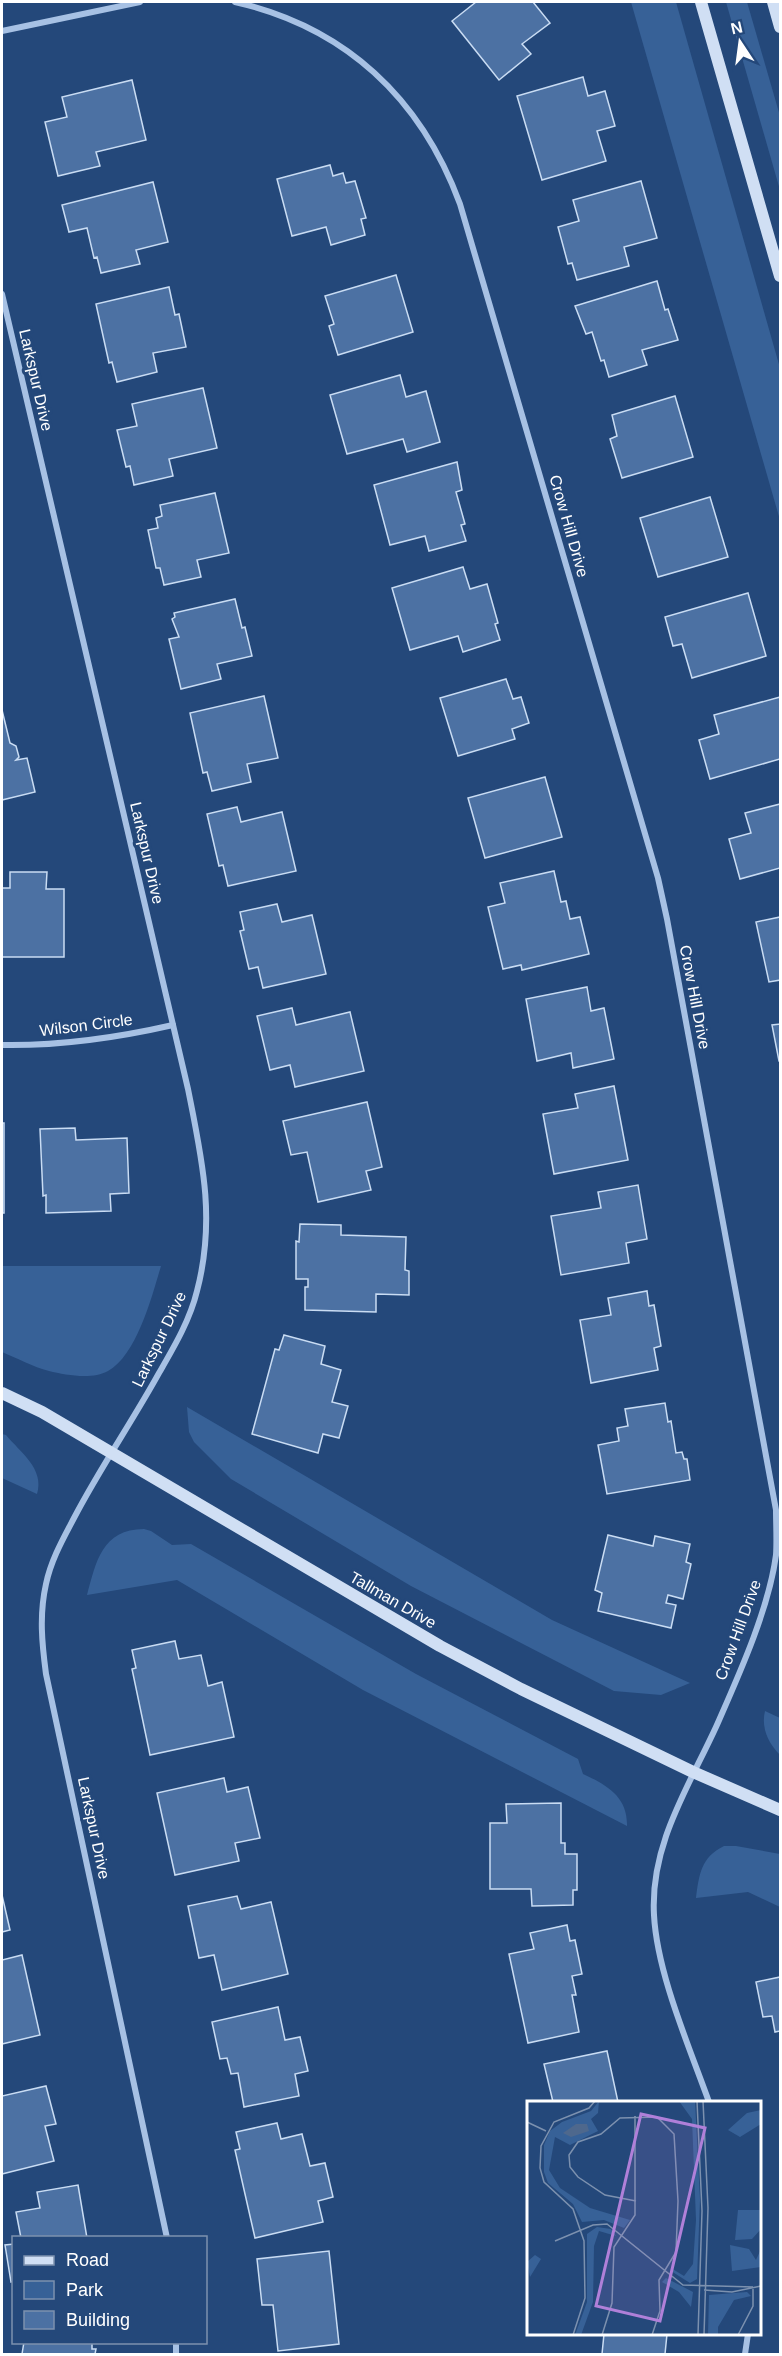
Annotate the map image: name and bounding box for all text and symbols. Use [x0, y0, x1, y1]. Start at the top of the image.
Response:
north arrow [710, 12, 770, 72]
text: N [729, 18, 744, 37]
street label: Larkspur Drive [16, 327, 56, 433]
street label: Crow Hill Drive [546, 473, 592, 579]
street label: Larkspur Drive [127, 800, 167, 906]
street label: Crow Hill Drive [677, 943, 713, 1051]
street label: Wilson Circle [39, 1011, 133, 1039]
street label: Larkspur Drive [129, 1288, 189, 1389]
street label: Tallman Drive [347, 1568, 439, 1632]
street label: Crow Hill Drive [712, 1577, 764, 1683]
street label: Larkspur Drive [75, 1775, 113, 1881]
inset map [527, 2101, 761, 2335]
legend [12, 2236, 207, 2344]
text: Road [66, 2250, 109, 2270]
text: Park [66, 2280, 104, 2300]
text: Building [66, 2310, 130, 2330]

